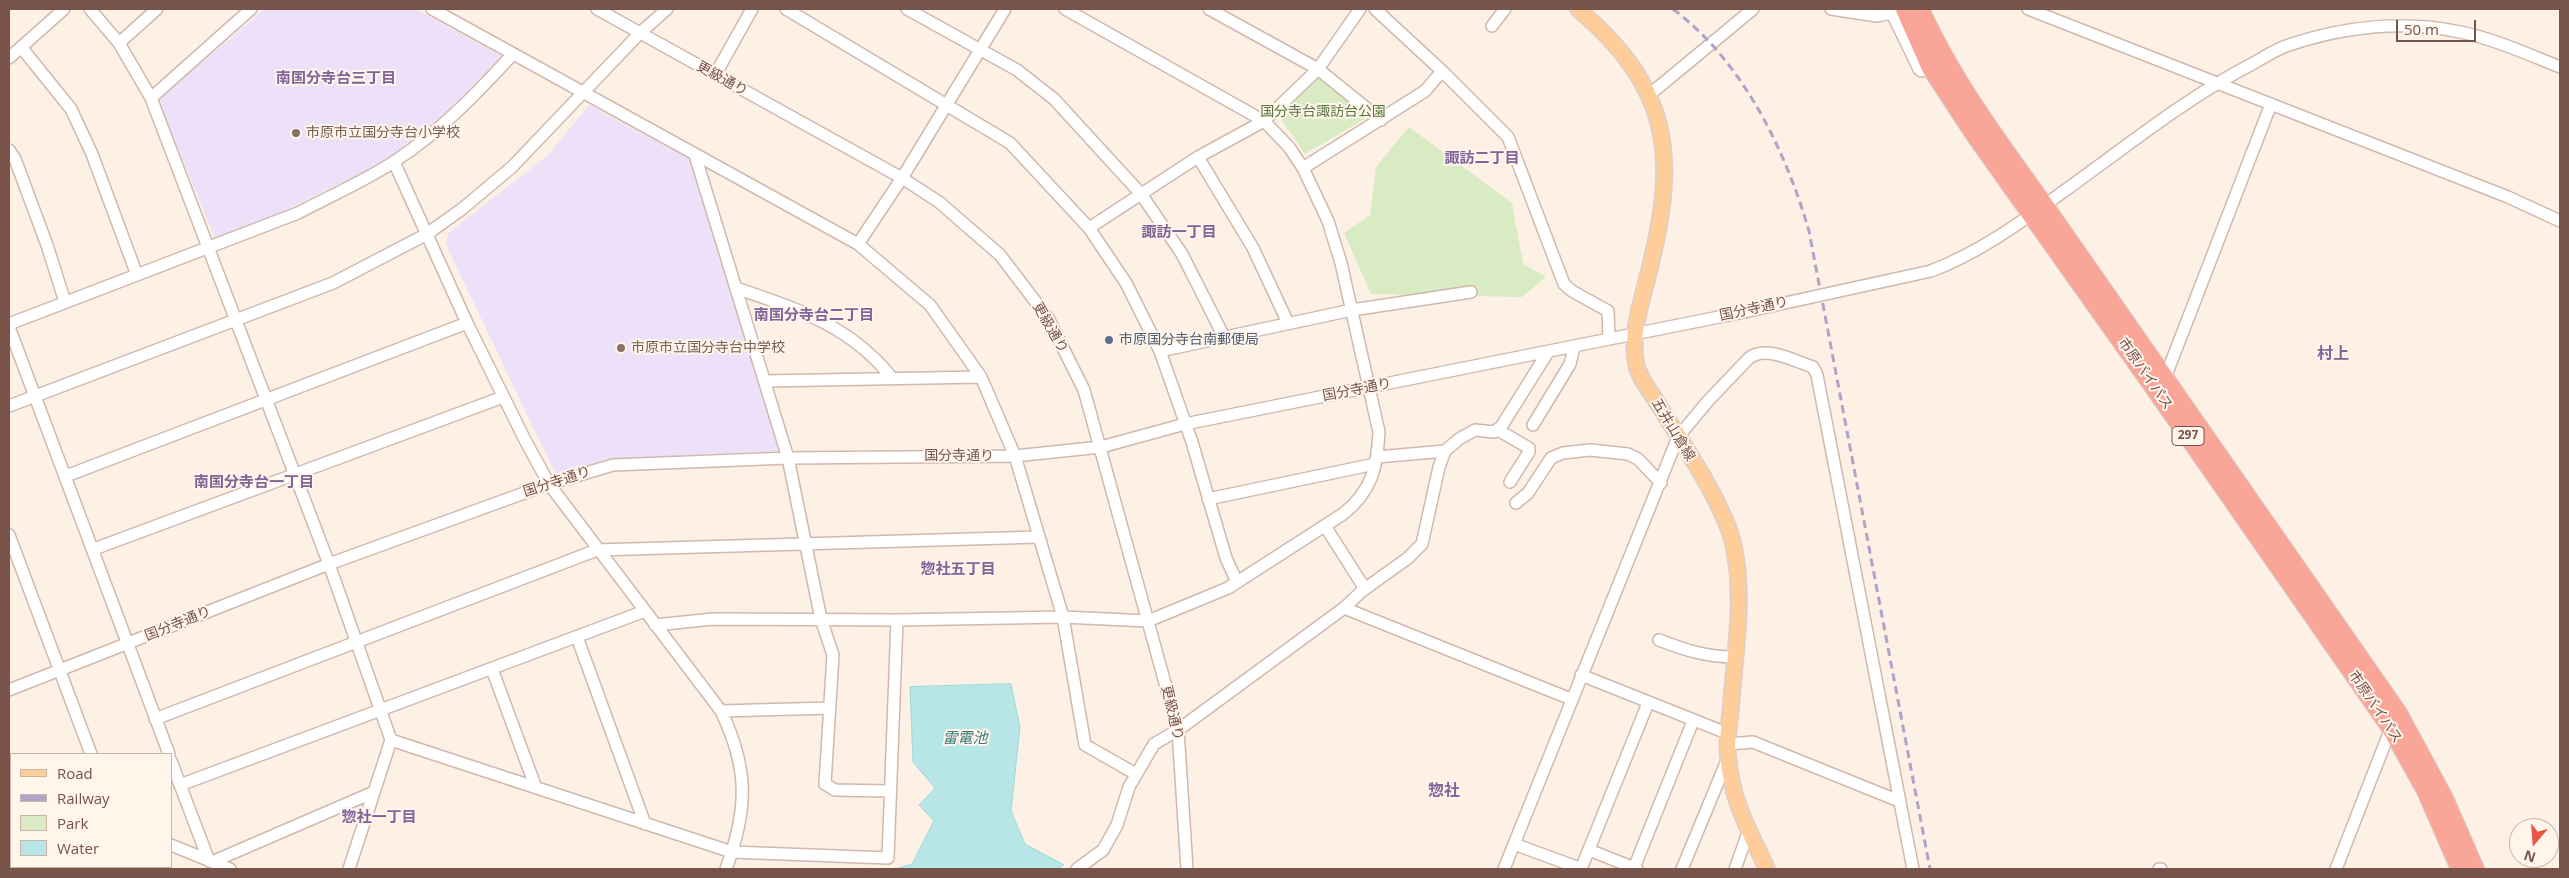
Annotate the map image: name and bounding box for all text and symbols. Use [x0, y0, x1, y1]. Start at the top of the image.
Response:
scale bar [2399, 10, 2479, 42]
text: 50 m [2404, 19, 2439, 39]
street label: 更級通り [693, 58, 751, 100]
district label: 南国分寺台三丁目 [276, 70, 396, 88]
park label: 国分寺台諏訪台公園 [1260, 104, 1386, 120]
place label: 市原市立国分寺台小学校 [306, 125, 460, 141]
marker: 市原市立国分寺台小学校 [290, 127, 302, 139]
district label: 諏訪二丁目 [1445, 150, 1519, 168]
district label: 諏訪一丁目 [1142, 224, 1216, 242]
street label: 国分寺通り [1718, 294, 1790, 324]
street label: 更級通り [1029, 300, 1071, 356]
district label: 南国分寺台二丁目 [754, 307, 874, 325]
place label: 市原国分寺台南郵便局 [1119, 332, 1259, 348]
marker: 市原国分寺台南郵便局 [1103, 334, 1115, 346]
street label: 市原バイパス [2114, 335, 2176, 413]
place label: 市原市立国分寺台中学校 [631, 340, 785, 356]
marker: 市原市立国分寺台中学校 [615, 342, 627, 354]
district label: 村上 [2317, 344, 2349, 364]
street label: 国分寺通り [1321, 375, 1393, 405]
street label: 五井山倉線 [1648, 396, 1698, 464]
road number: 297 [2172, 426, 2204, 446]
street label: 国分寺通り [924, 448, 994, 464]
street label: 国分寺通り [521, 463, 593, 501]
district label: 南国分寺台一丁目 [194, 474, 314, 492]
district label: 惣社五丁目 [921, 561, 995, 579]
street label: 国分寺通り [142, 603, 214, 645]
street label: 市原バイパス [2345, 667, 2405, 747]
street label: 更級通り [1158, 684, 1186, 742]
water label: 雷電池 [943, 730, 987, 748]
legend [10, 753, 172, 868]
text: Road [57, 763, 93, 783]
district label: 惣社 [1428, 781, 1460, 801]
text: Railway [57, 788, 110, 808]
district label: 惣社一丁目 [342, 809, 416, 827]
text: Park [57, 813, 88, 833]
north arrow [2509, 818, 2559, 868]
text: Water [57, 838, 99, 858]
text: N [2521, 846, 2538, 868]

